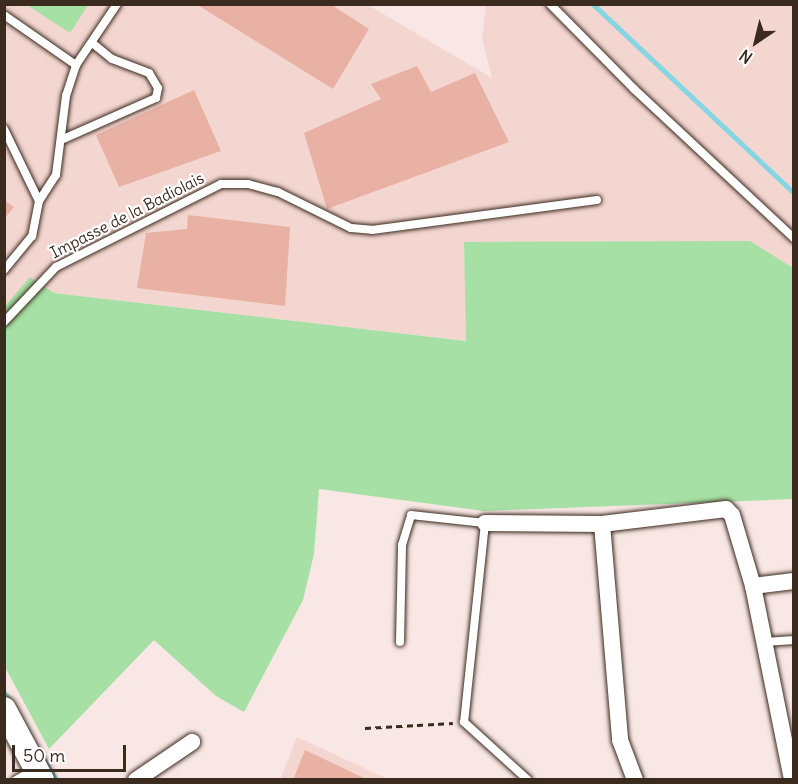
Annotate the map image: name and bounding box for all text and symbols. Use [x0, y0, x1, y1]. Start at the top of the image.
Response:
north arrow [726, 12, 786, 72]
text: N [735, 45, 756, 68]
street label: Impasse de la Badiolais [47, 168, 207, 262]
scale bar [15, 733, 129, 771]
text: 50 m [23, 744, 65, 767]

